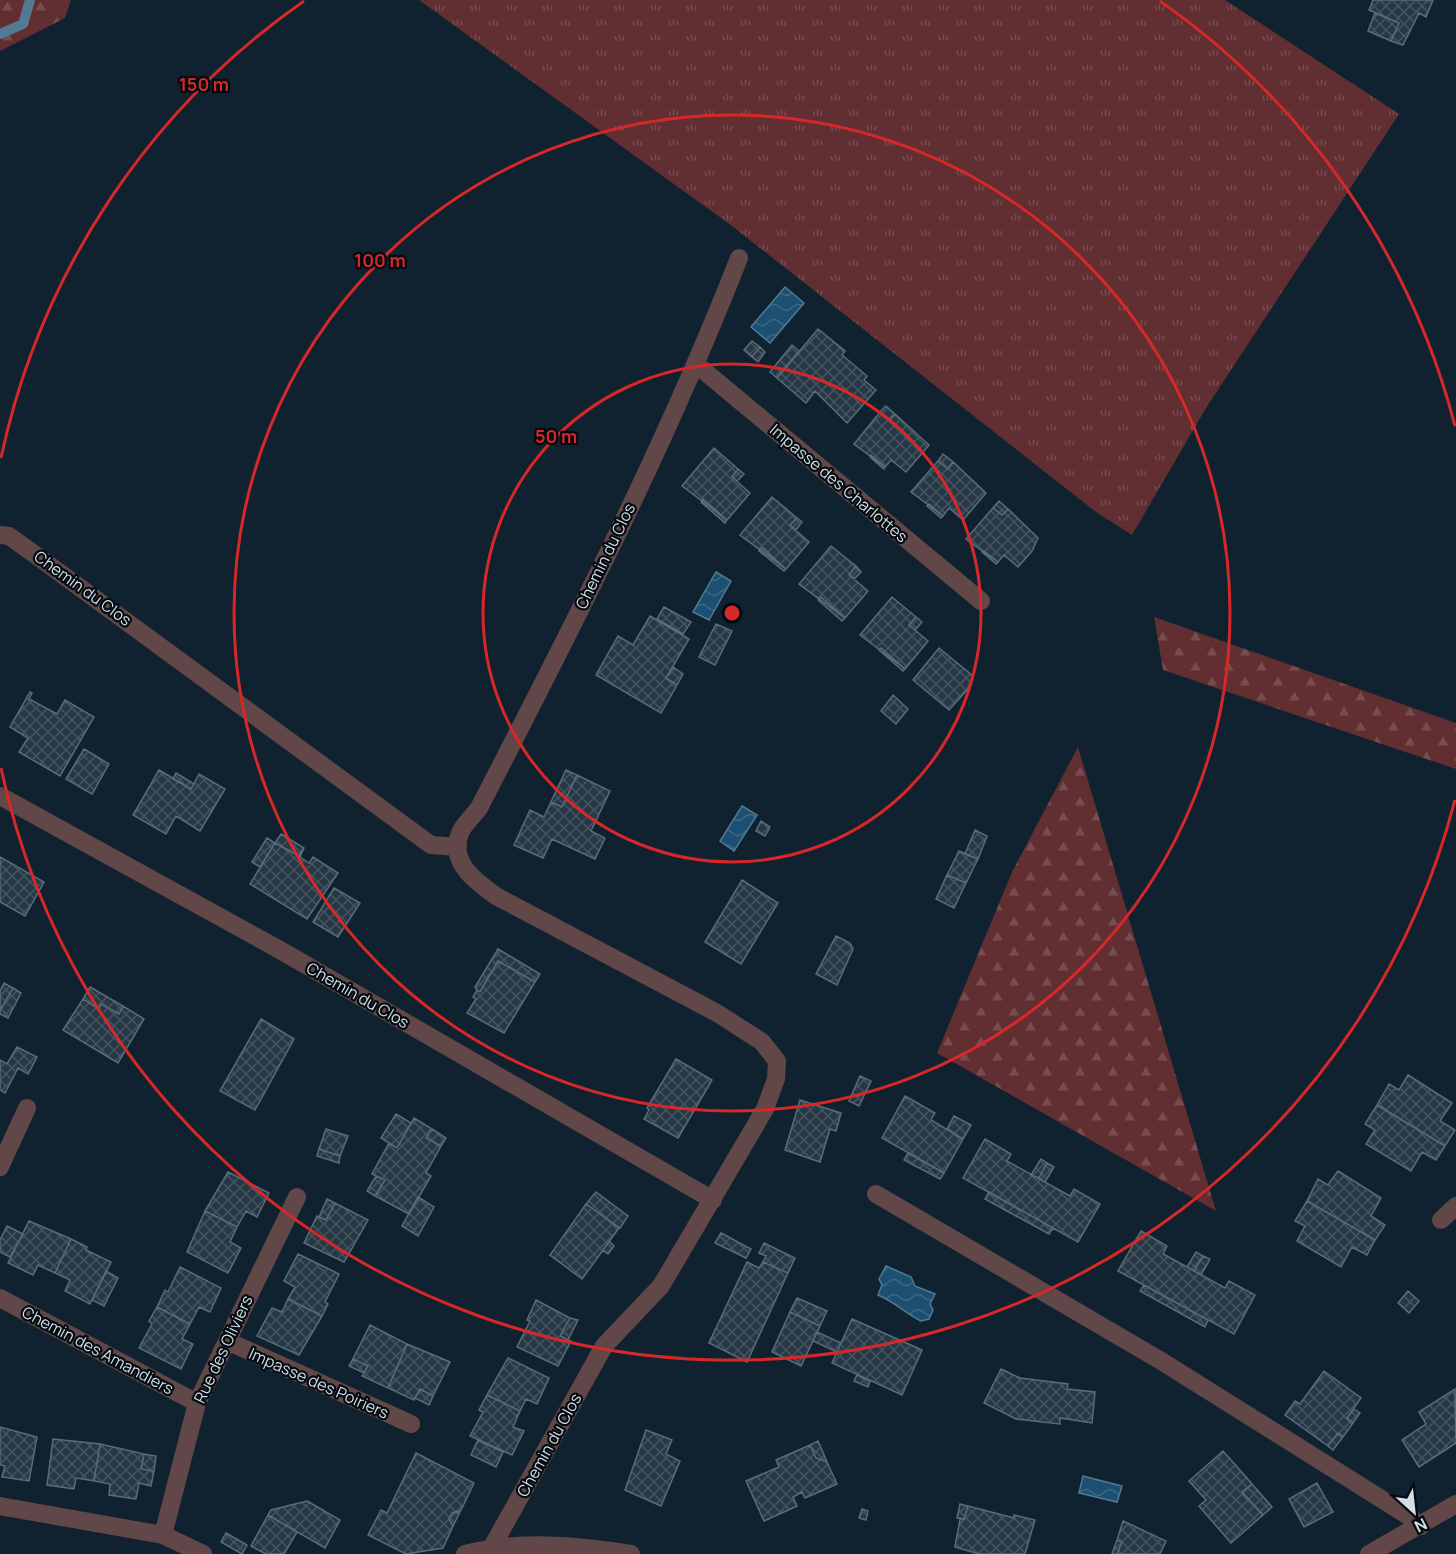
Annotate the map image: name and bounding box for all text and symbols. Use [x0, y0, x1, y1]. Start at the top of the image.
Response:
text: 150 m [179, 72, 229, 96]
text: 100 m [354, 248, 406, 272]
street label: Impasse des Charlottes [765, 419, 913, 547]
text: 50 m [535, 424, 577, 448]
street label: Chemin du Clos [570, 499, 640, 613]
street label: Chemin du Clos [30, 545, 136, 631]
centre of rings [722, 603, 742, 623]
street label: Chemin du Clos [303, 957, 413, 1033]
street label: Rue des Oliviers [188, 1291, 258, 1407]
street label: Chemin des Amandiers [18, 1301, 178, 1399]
street label: Impasse des Poiriers [246, 1342, 392, 1424]
street label: Chemin du Clos [511, 1389, 587, 1501]
north arrow [1384, 1482, 1444, 1542]
text: N [1411, 1513, 1431, 1538]

